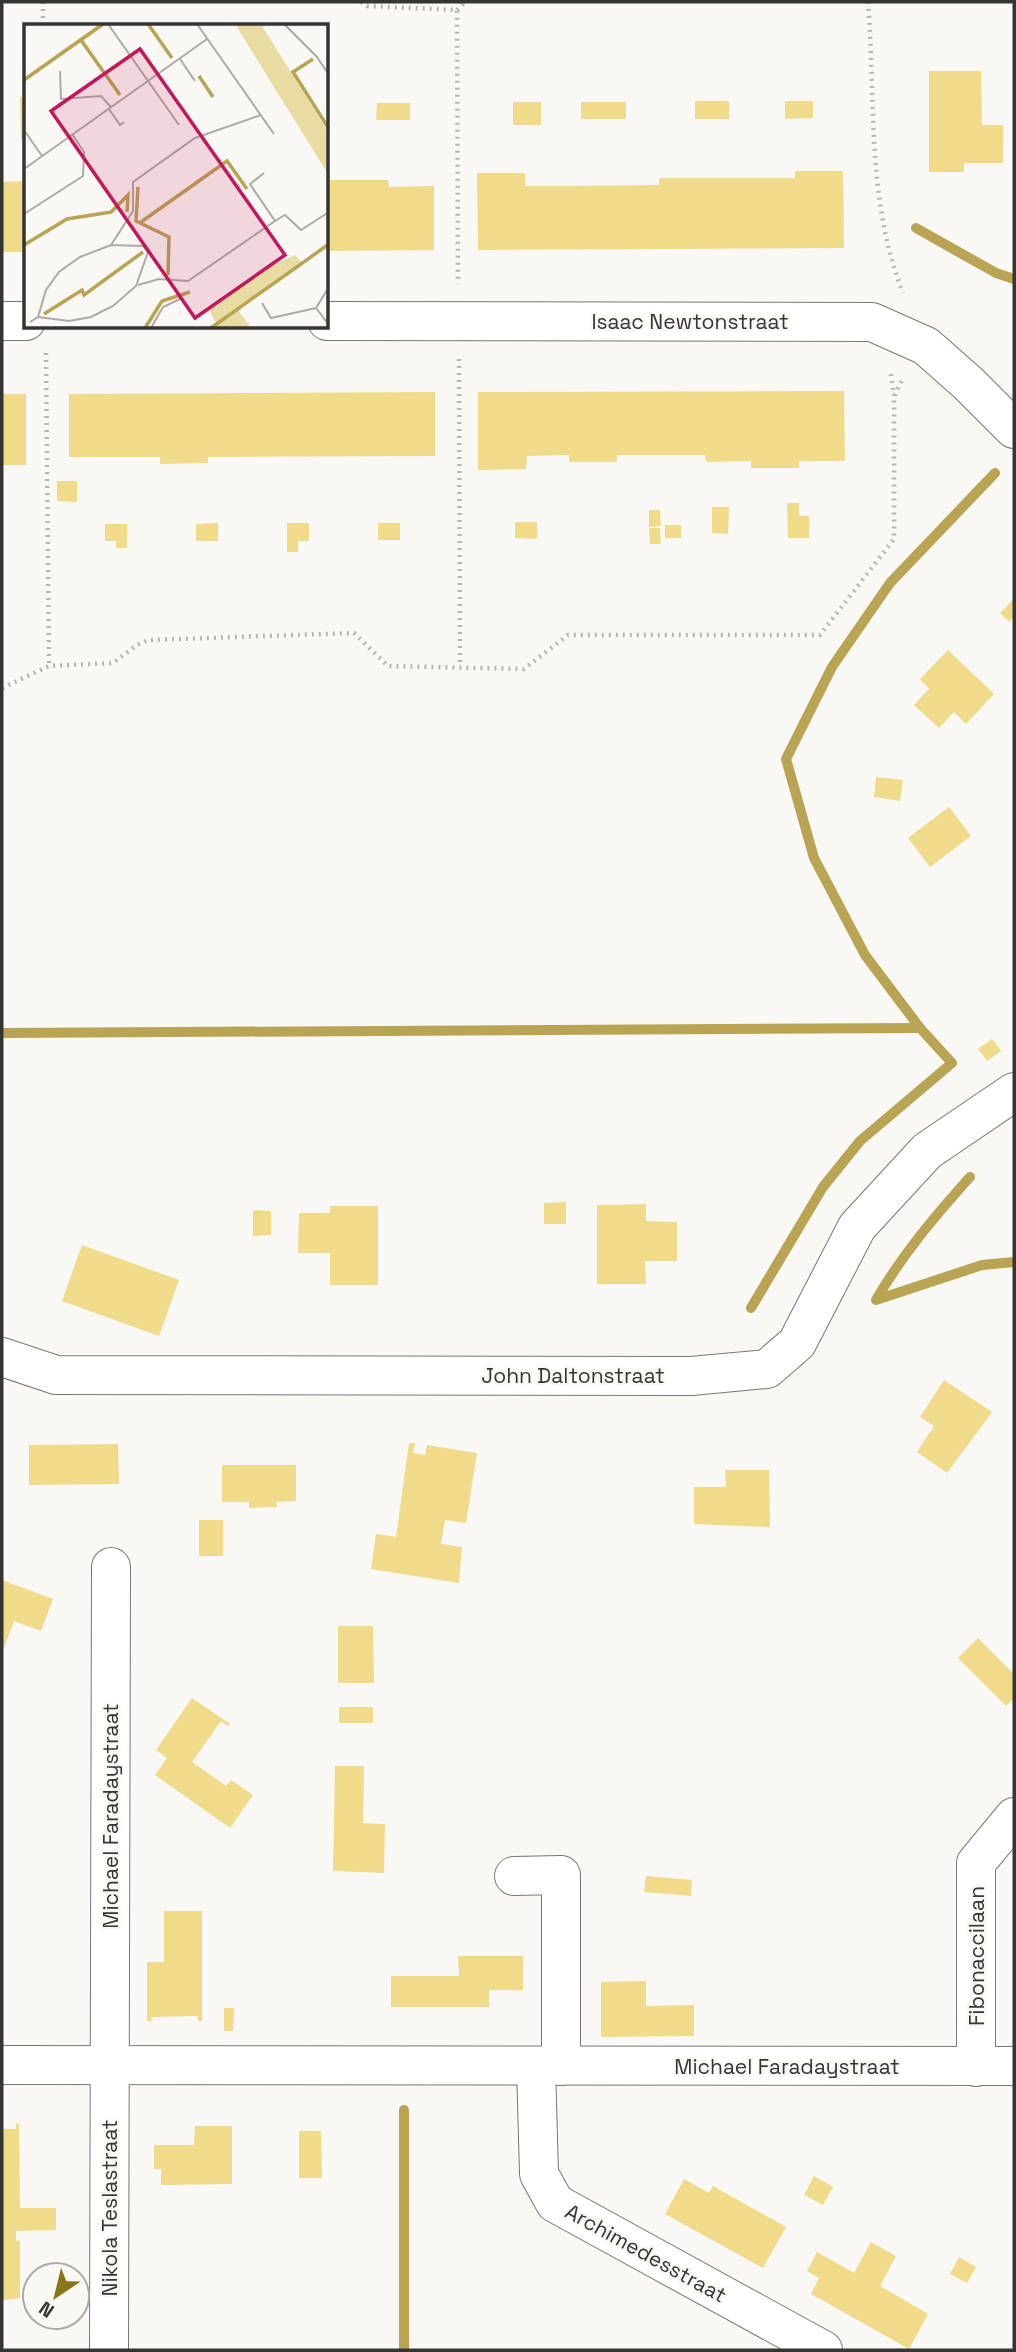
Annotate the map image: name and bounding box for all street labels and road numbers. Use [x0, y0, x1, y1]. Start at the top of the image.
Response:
street label: Isaac Newtonstraat [591, 308, 789, 335]
street label: John Daltonstraat [481, 1362, 665, 1389]
street label: Michael Faradaystraat [97, 1703, 124, 1929]
street label: Fibonaccilaan [963, 1886, 990, 2026]
street label: Michael Faradaystraat [674, 2053, 900, 2080]
street label: Nikola Teslastraat [96, 2120, 123, 2296]
street label: Archimedesstraat [561, 2198, 731, 2308]

